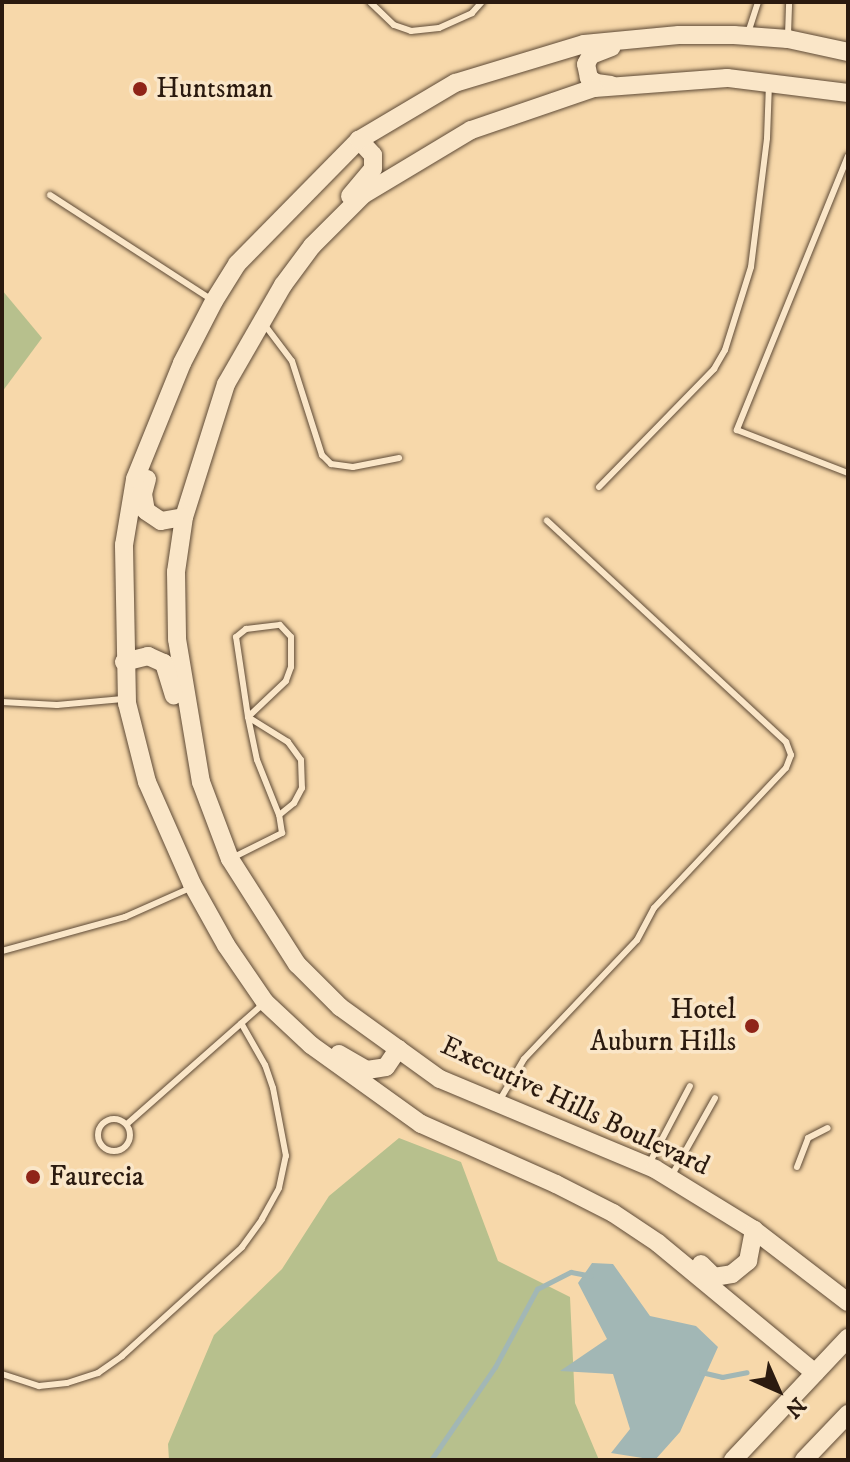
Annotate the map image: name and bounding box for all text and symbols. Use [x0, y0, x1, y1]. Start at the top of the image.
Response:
place label: Huntsman [156, 72, 273, 106]
marker: Huntsman [131, 80, 149, 98]
place label: Hotel Auburn Hills [590, 993, 736, 1059]
marker: Hotel Auburn Hills [743, 1017, 761, 1035]
street label: Executive Hills Boulevard [435, 1029, 715, 1183]
place label: Faurecia [49, 1160, 144, 1194]
marker: Faurecia [24, 1168, 42, 1186]
north arrow [738, 1350, 818, 1430]
text: N [779, 1391, 811, 1423]

